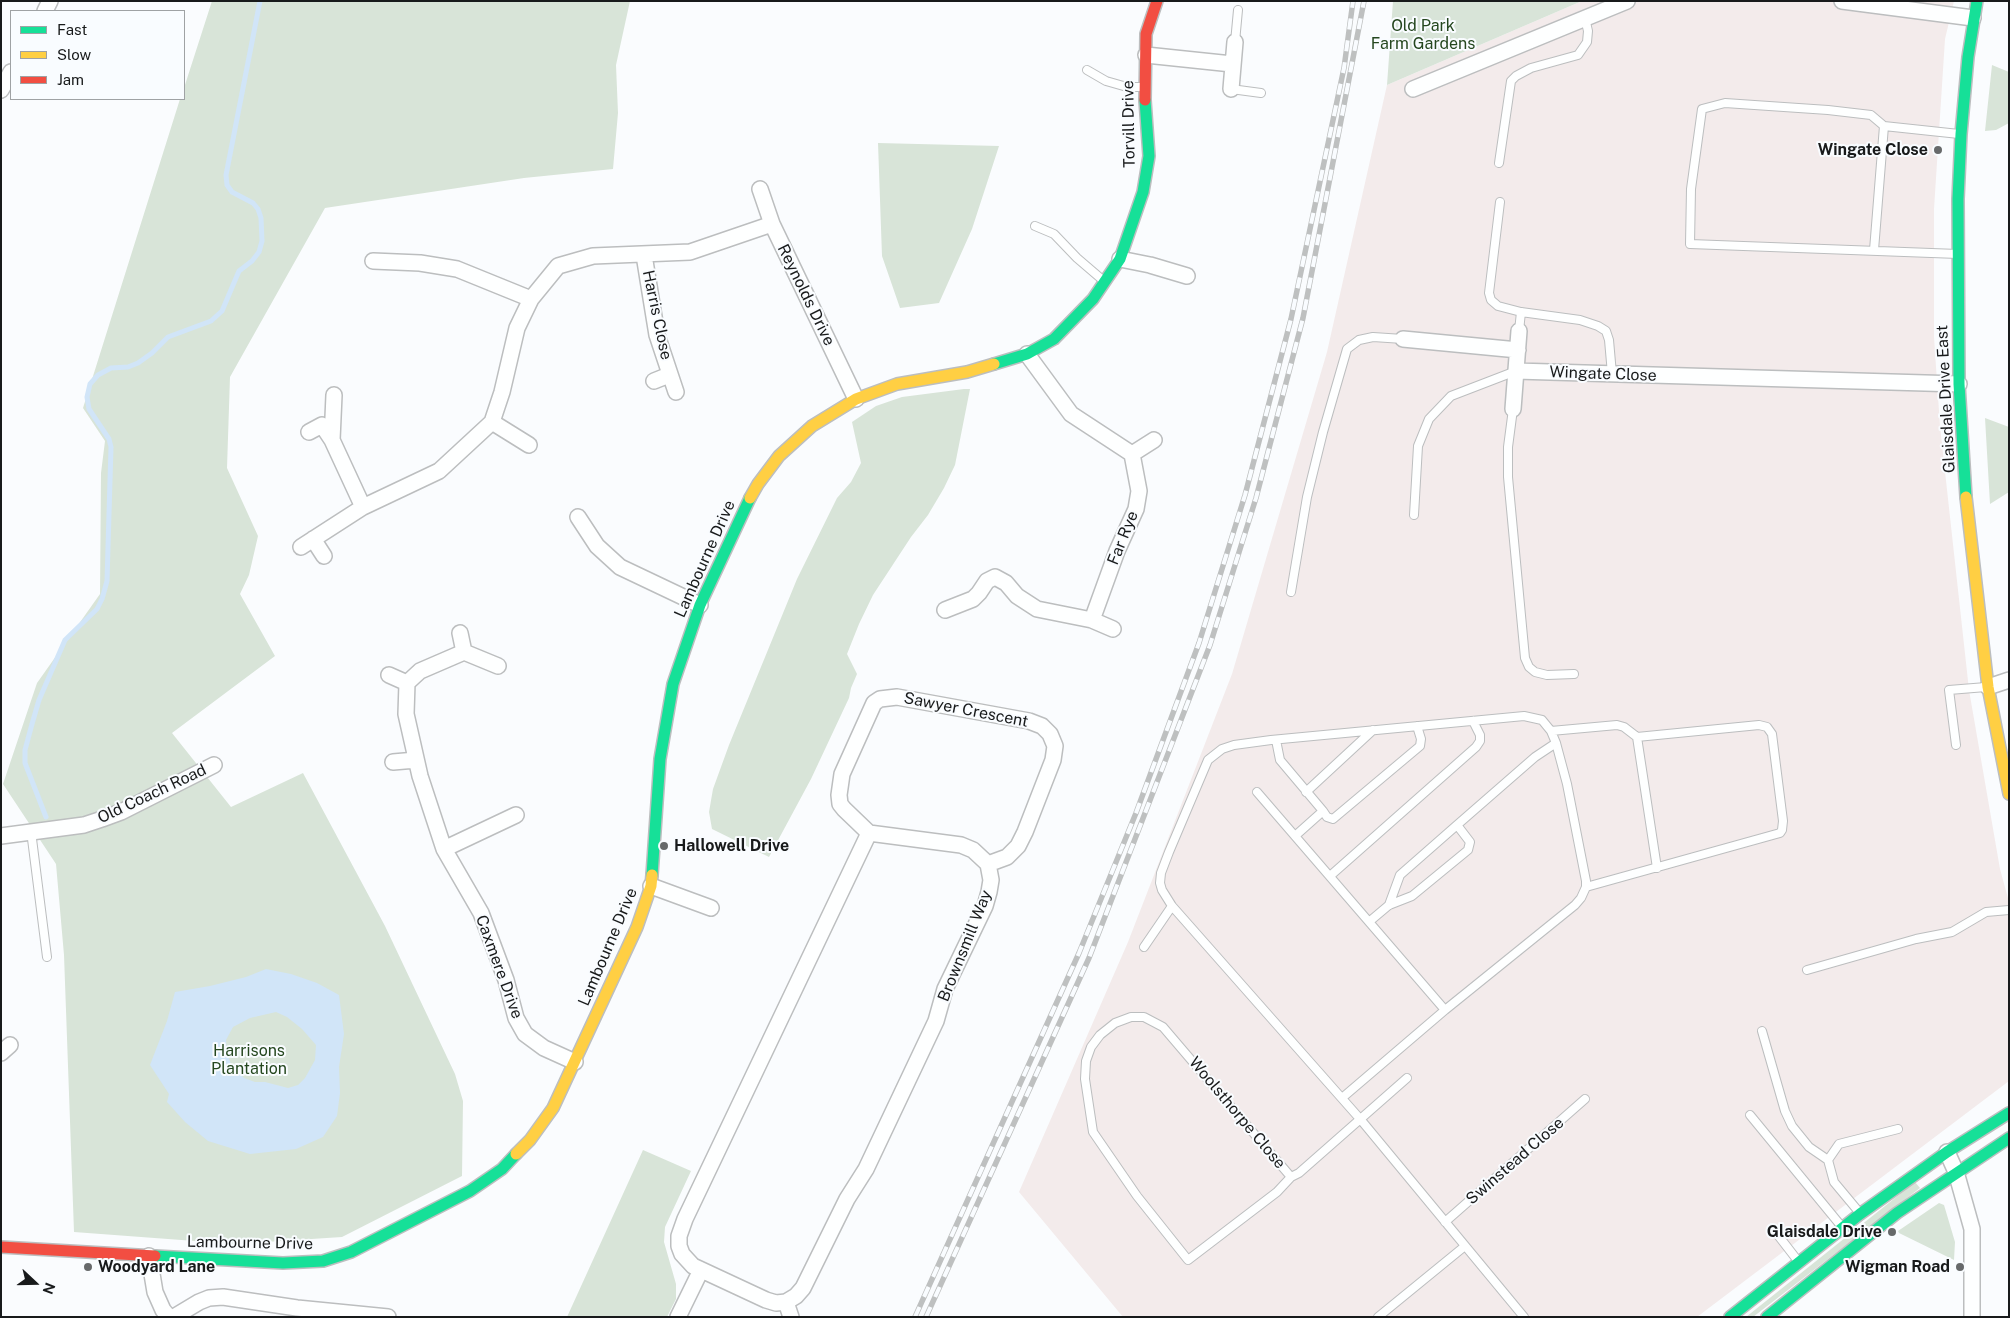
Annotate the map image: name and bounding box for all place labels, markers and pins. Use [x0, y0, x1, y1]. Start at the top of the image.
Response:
place label: Wingate Close [1818, 140, 1928, 160]
marker: Wingate Close [1932, 144, 1944, 156]
place label: Hallowell Drive [674, 836, 789, 856]
marker: Hallowell Drive [658, 840, 670, 852]
place label: Glaisdale Drive [1767, 1222, 1882, 1242]
marker: Glaisdale Drive [1886, 1226, 1898, 1238]
place label: Woodyard Lane [98, 1257, 215, 1277]
place label: Wigman Road [1845, 1257, 1950, 1277]
marker: Woodyard Lane [82, 1261, 94, 1273]
marker: Wigman Road [1954, 1261, 1966, 1273]

